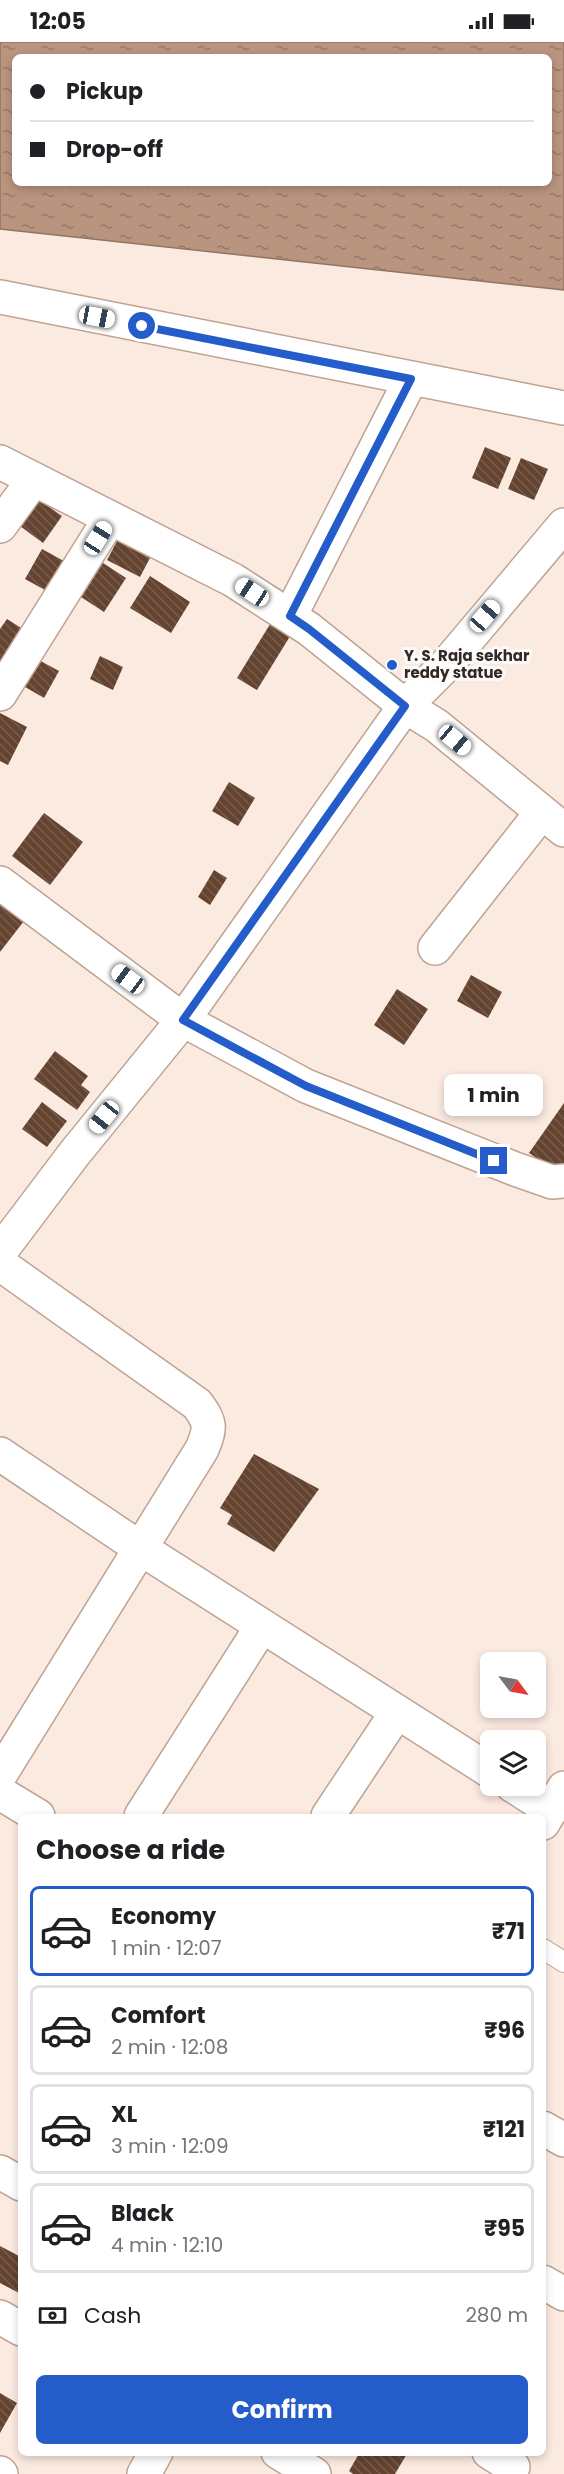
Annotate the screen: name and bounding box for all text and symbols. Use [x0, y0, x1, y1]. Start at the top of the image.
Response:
text: 12:05 [30, 6, 86, 37]
text: Pickup [66, 76, 143, 107]
text: Drop-off [66, 134, 163, 165]
car [78, 305, 116, 329]
route start [128, 312, 155, 339]
car [81, 518, 115, 558]
car [232, 575, 272, 609]
car [466, 597, 504, 635]
place label: Y. S. Raja sekhar reddy statue [404, 645, 530, 683]
marker: Y. S. Raja sekhar reddy statue [385, 658, 399, 672]
car [435, 722, 475, 758]
car [108, 961, 148, 997]
callout: 1 min [444, 1074, 544, 1116]
text: 1 min [467, 1081, 520, 1109]
car [86, 1097, 122, 1137]
route end [480, 1147, 507, 1174]
north arrow [480, 1652, 546, 1718]
map controls [480, 1652, 546, 1796]
button: layers [480, 1730, 546, 1796]
text: Choose a ride [36, 1831, 225, 1868]
text: Economy [111, 1901, 216, 1932]
icon: car [39, 1904, 93, 1958]
text: ₹71 [492, 1916, 525, 1947]
text: 1 min · 12:07 [111, 1934, 222, 1962]
text: Comfort [111, 2000, 205, 2031]
icon: car [39, 2003, 93, 2057]
text: ₹96 [484, 2015, 525, 2046]
text: 2 min · 12:08 [111, 2033, 228, 2061]
text: XL [111, 2099, 137, 2130]
icon: car [39, 2102, 93, 2156]
text: ₹121 [483, 2114, 525, 2145]
text: 3 min · 12:09 [111, 2132, 229, 2160]
text: Black [111, 2198, 174, 2229]
icon: car [39, 2201, 93, 2255]
text: ₹95 [484, 2213, 525, 2244]
text: 4 min · 12:10 [111, 2231, 223, 2259]
icon: cash [36, 2299, 69, 2332]
text: Cash [84, 2300, 141, 2331]
text: 280 m [465, 2301, 528, 2329]
button: Confirm [36, 2375, 528, 2444]

